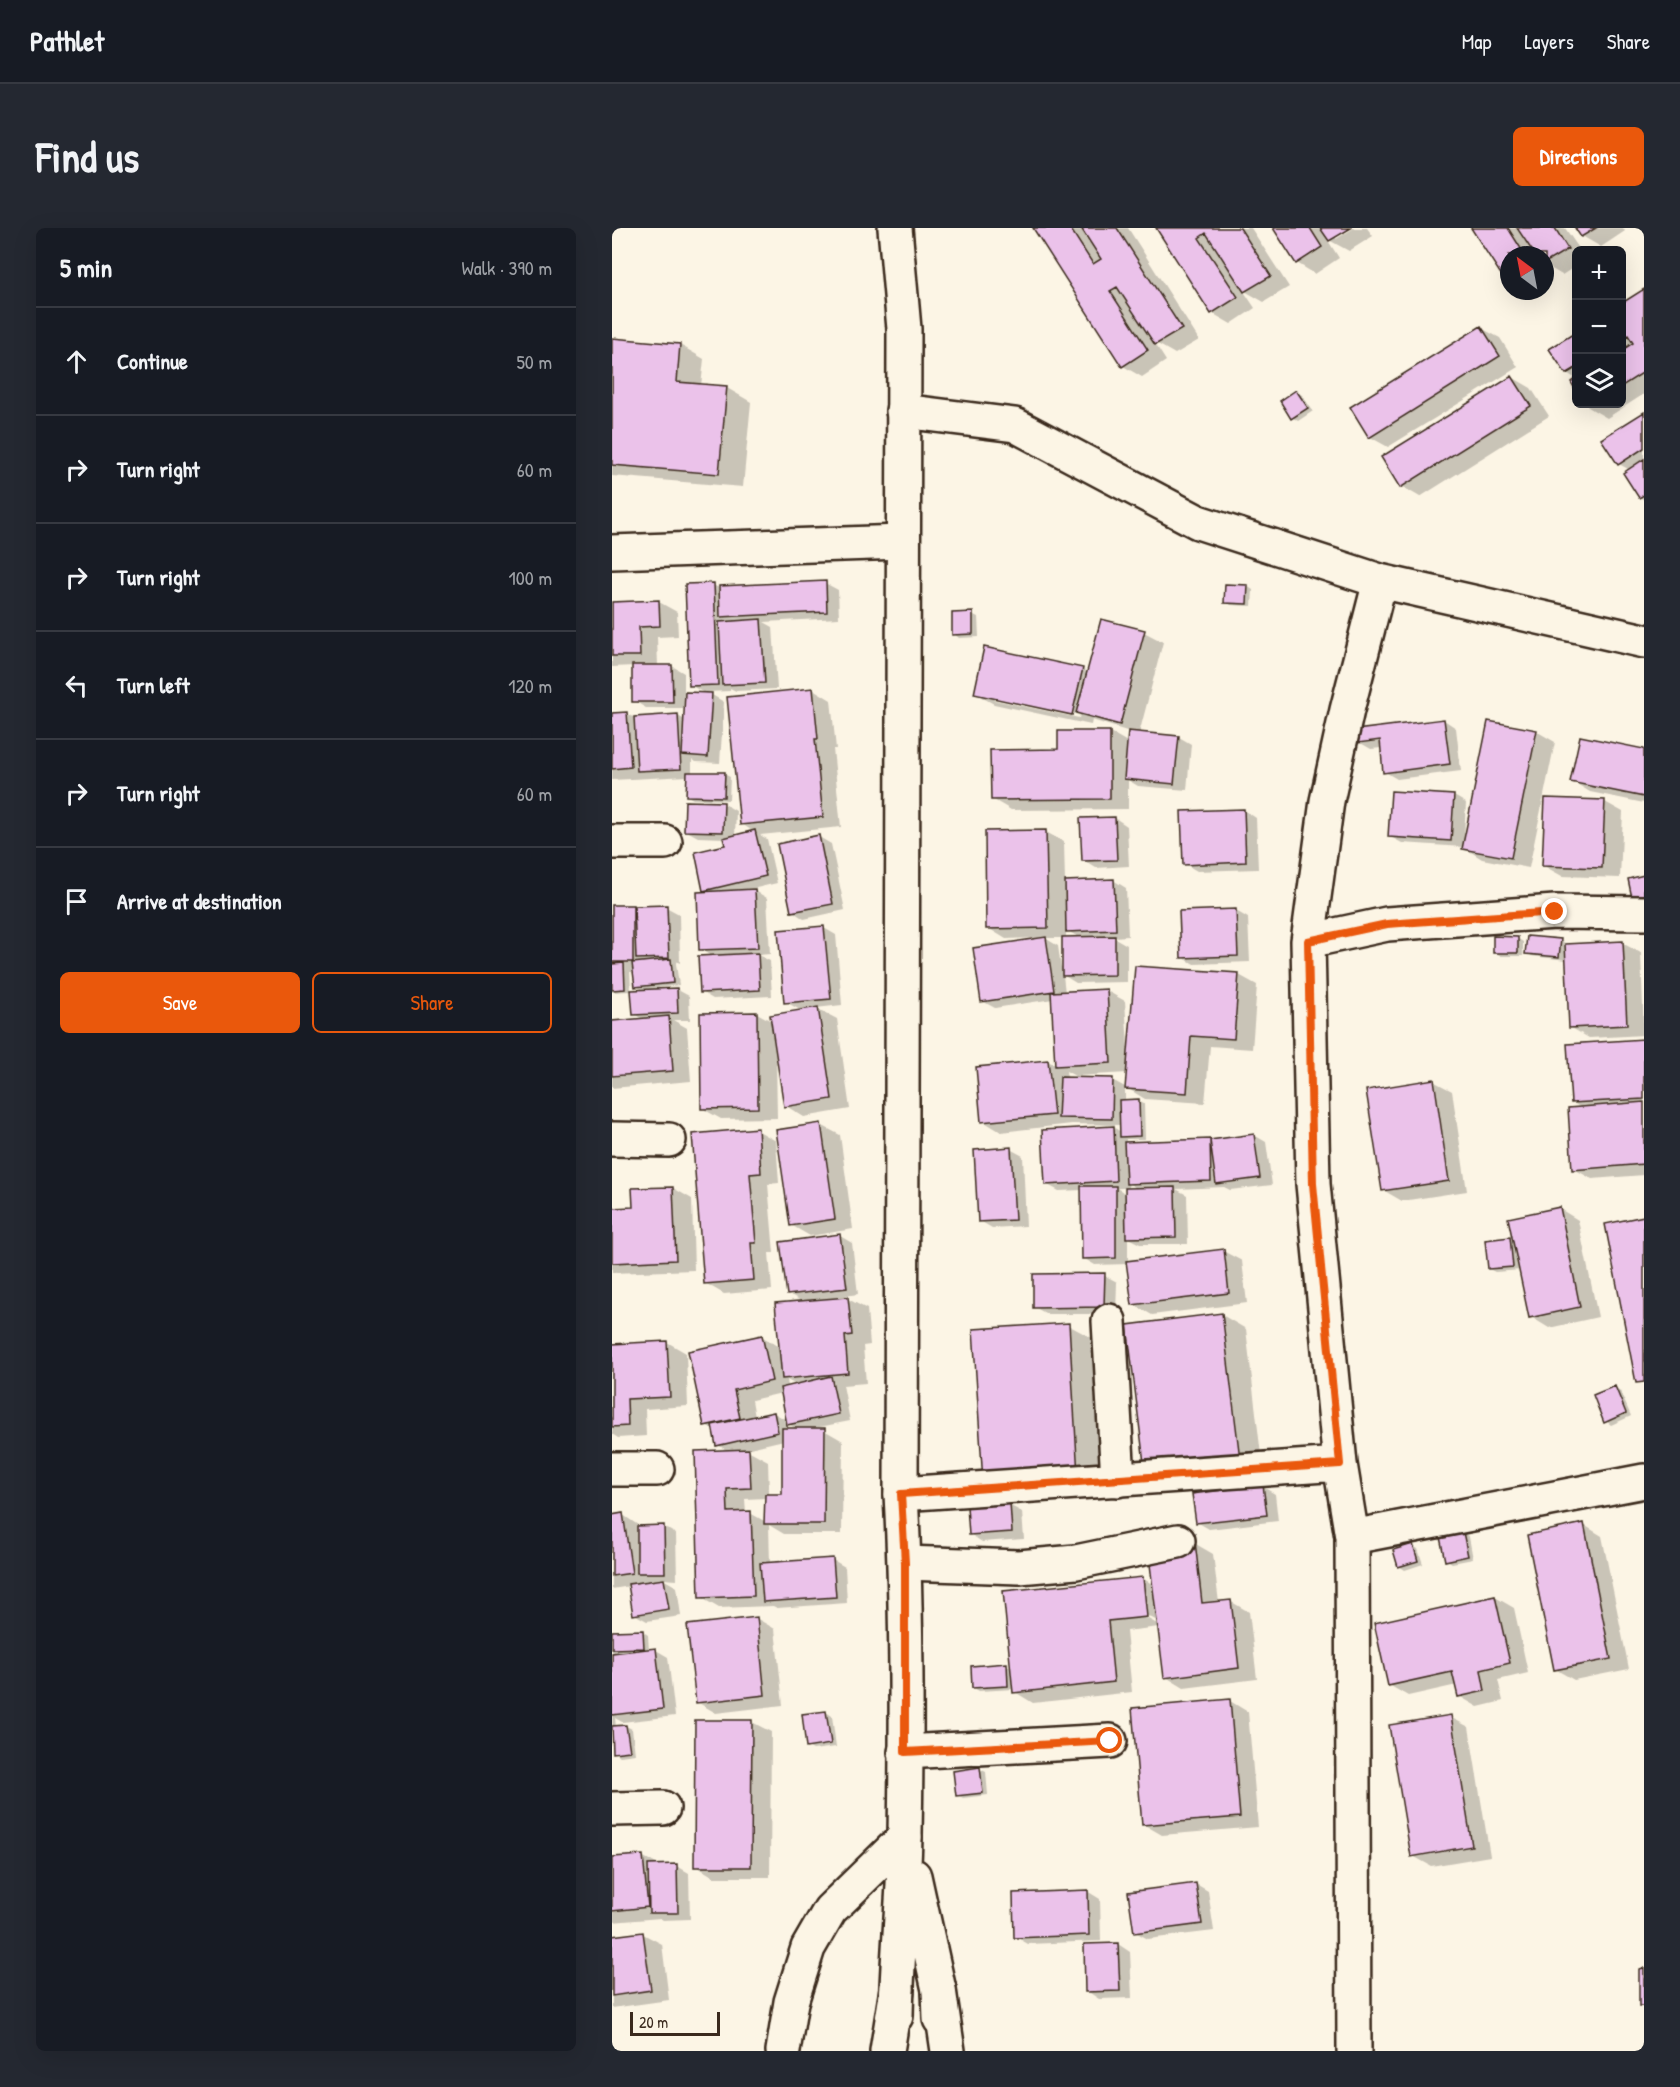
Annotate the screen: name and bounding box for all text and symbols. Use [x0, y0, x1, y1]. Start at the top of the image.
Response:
text: Pathlet [30, 22, 104, 60]
text: Map [1462, 27, 1491, 56]
text: Layers [1524, 27, 1574, 56]
text: Share [1607, 27, 1650, 56]
button: Directions [1513, 127, 1644, 186]
text: Find us [36, 128, 139, 185]
north arrow [1500, 246, 1554, 300]
map controls [1572, 246, 1626, 408]
button: + [1572, 246, 1626, 300]
text: 5 min [60, 250, 112, 285]
text: Walk · 390 m [462, 254, 552, 281]
button: − [1572, 300, 1626, 354]
icon: ahead [60, 345, 93, 378]
text: Continue [117, 346, 188, 376]
text: 50 m [516, 348, 552, 375]
button: layers [1572, 354, 1626, 408]
icon: right [60, 453, 93, 486]
text: Turn right [117, 454, 200, 484]
text: 60 m [517, 456, 552, 483]
icon: right [60, 561, 93, 594]
text: Turn right [117, 562, 200, 592]
text: 100 m [509, 564, 552, 591]
icon: left [60, 669, 93, 702]
text: Turn left [117, 670, 190, 700]
text: 120 m [508, 672, 552, 699]
icon: right [60, 777, 93, 810]
text: Turn right [117, 778, 200, 808]
text: 60 m [517, 780, 552, 807]
icon: arrive [60, 885, 93, 918]
text: Arrive at destination [117, 886, 282, 916]
route end [1541, 898, 1567, 924]
button: Save [60, 972, 300, 1033]
button: Share [312, 972, 552, 1033]
route start [1096, 1727, 1122, 1753]
scale bar [630, 2009, 720, 2036]
text: 20 m [639, 2011, 668, 2033]

